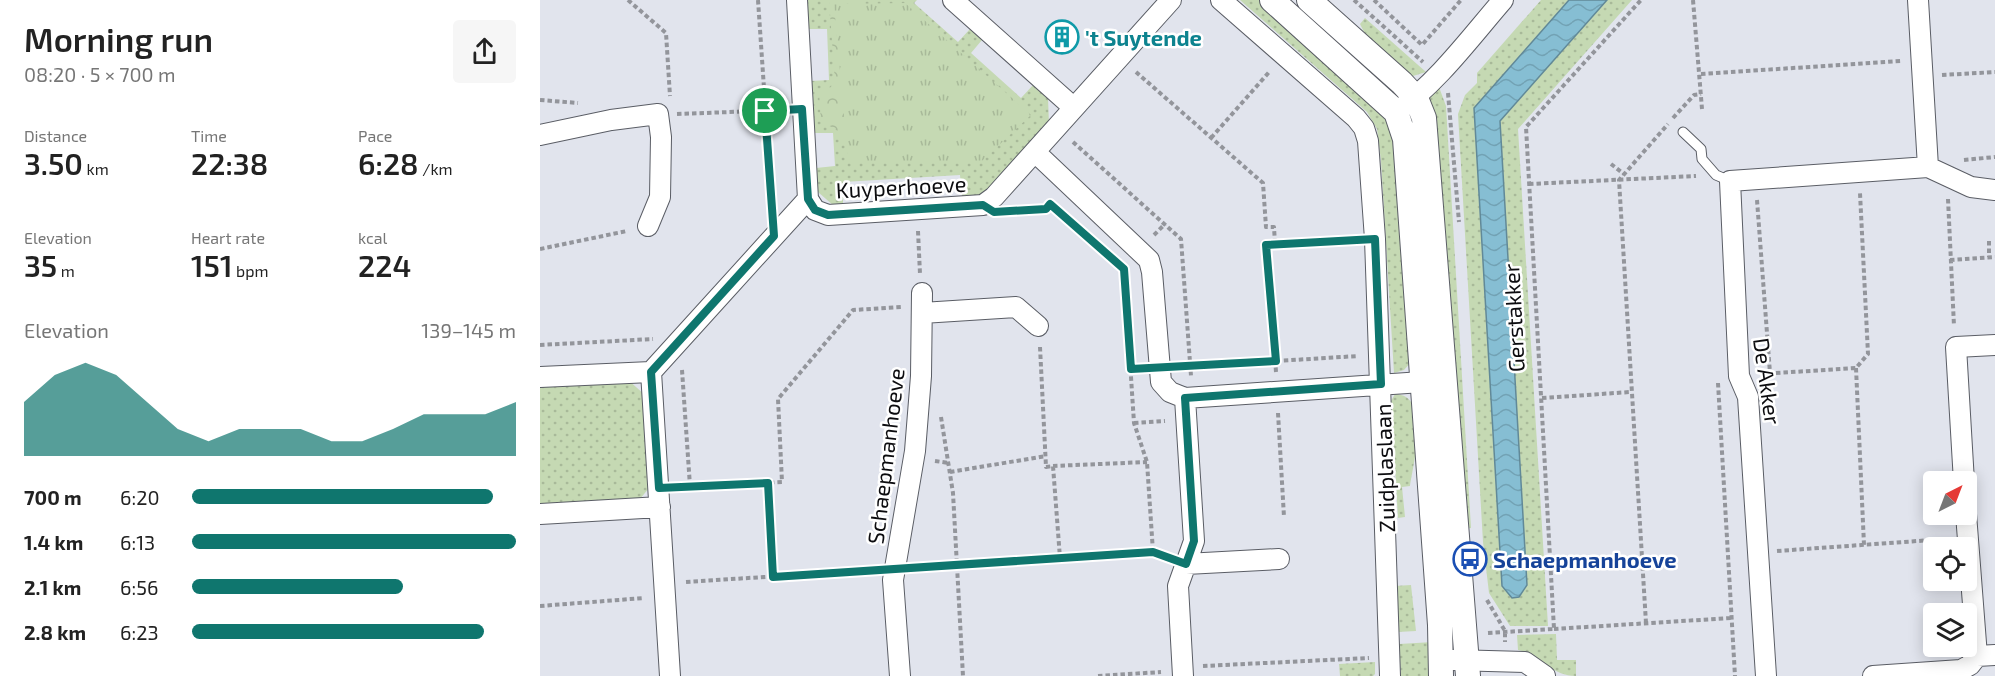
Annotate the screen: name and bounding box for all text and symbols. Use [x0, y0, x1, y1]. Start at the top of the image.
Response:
text: Morning run [24, 19, 213, 59]
building icon: 't Suytende [1044, 19, 1080, 55]
button: share [453, 20, 516, 83]
place label: 't Suytende [1085, 24, 1202, 51]
text: 08:20 · 5 × 700 m [24, 62, 176, 86]
pin [739, 85, 790, 136]
icon: arrive [748, 94, 781, 127]
text: Distance [24, 126, 87, 145]
text: Time [191, 126, 227, 145]
text: Pace [358, 126, 392, 145]
text: 3.50 [24, 145, 83, 181]
text: 22:38 [191, 145, 268, 181]
text: 6:28 [358, 145, 419, 181]
text: km [83, 159, 109, 178]
text: /km [419, 159, 453, 178]
street label: Kuyperhoeve [835, 170, 967, 202]
text: Elevation [24, 228, 92, 247]
text: Heart rate [191, 228, 265, 247]
text: kcal [358, 228, 387, 247]
text: 35 [24, 247, 57, 283]
text: 151 [191, 247, 232, 283]
text: 224 [358, 247, 411, 283]
text: m [57, 261, 75, 280]
text: bpm [232, 261, 268, 280]
street label: Gerstakker [1497, 263, 1529, 373]
text: Elevation [24, 318, 109, 342]
text: 139–145 m [421, 318, 516, 342]
street label: De Akker [1749, 336, 1787, 426]
street label: Schaepmanhoeve [861, 367, 909, 545]
street label: Zuidplaslaan [1369, 403, 1399, 533]
north arrow [1923, 471, 1977, 525]
map controls [1923, 471, 1977, 657]
text: 700 m [24, 485, 82, 509]
text: 6:20 [120, 485, 159, 509]
text: 1.4 km [24, 530, 83, 554]
text: 6:13 [120, 530, 155, 554]
button: locate [1923, 537, 1977, 591]
bus stop icon: Schaepmanhoeve [1452, 541, 1488, 577]
place label: Schaepmanhoeve [1493, 546, 1677, 572]
text: 2.1 km [24, 575, 81, 599]
text: 6:56 [120, 575, 158, 599]
button: layers [1923, 603, 1977, 657]
text: 2.8 km [24, 620, 86, 644]
text: 6:23 [120, 620, 159, 644]

